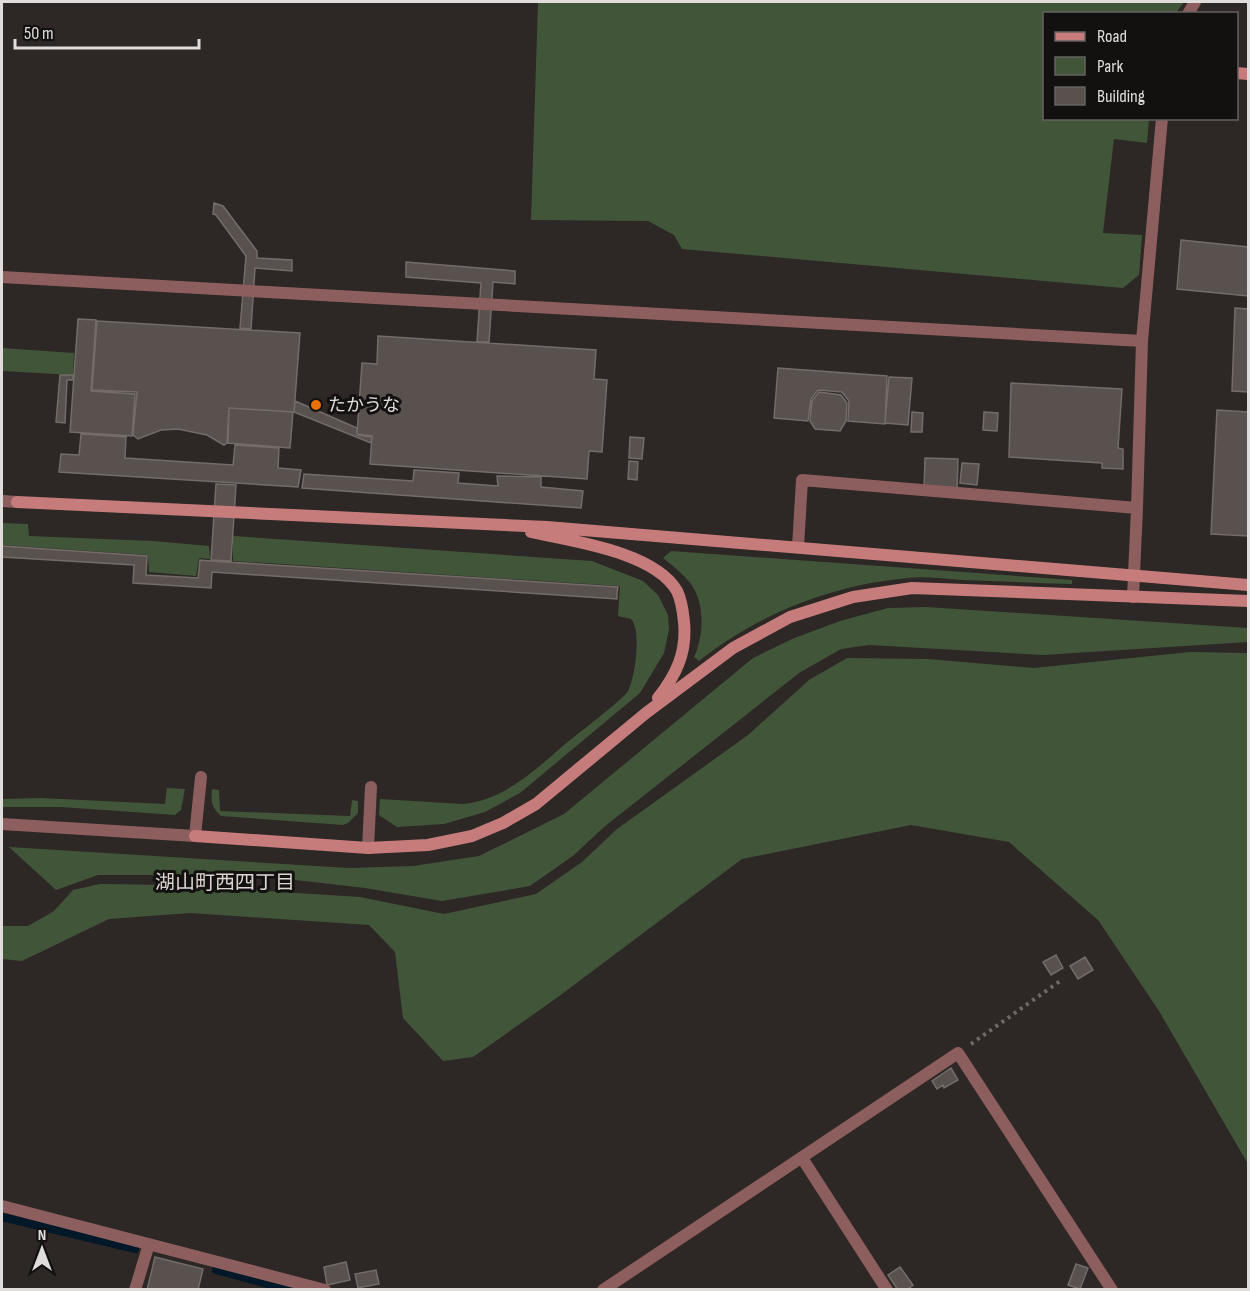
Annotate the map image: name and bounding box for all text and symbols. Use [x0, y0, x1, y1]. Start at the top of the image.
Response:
scale bar [15, 12, 200, 50]
legend [1043, 12, 1238, 120]
text: 50 m [24, 23, 54, 44]
text: Road [1097, 26, 1127, 47]
text: Park [1097, 56, 1123, 77]
text: Building [1097, 86, 1145, 107]
place label: たかうな [328, 395, 400, 416]
marker: たかうな [309, 398, 323, 412]
district label: 湖山町西四丁目 [155, 871, 295, 895]
north arrow [12, 1219, 72, 1279]
text: N [38, 1226, 46, 1245]

